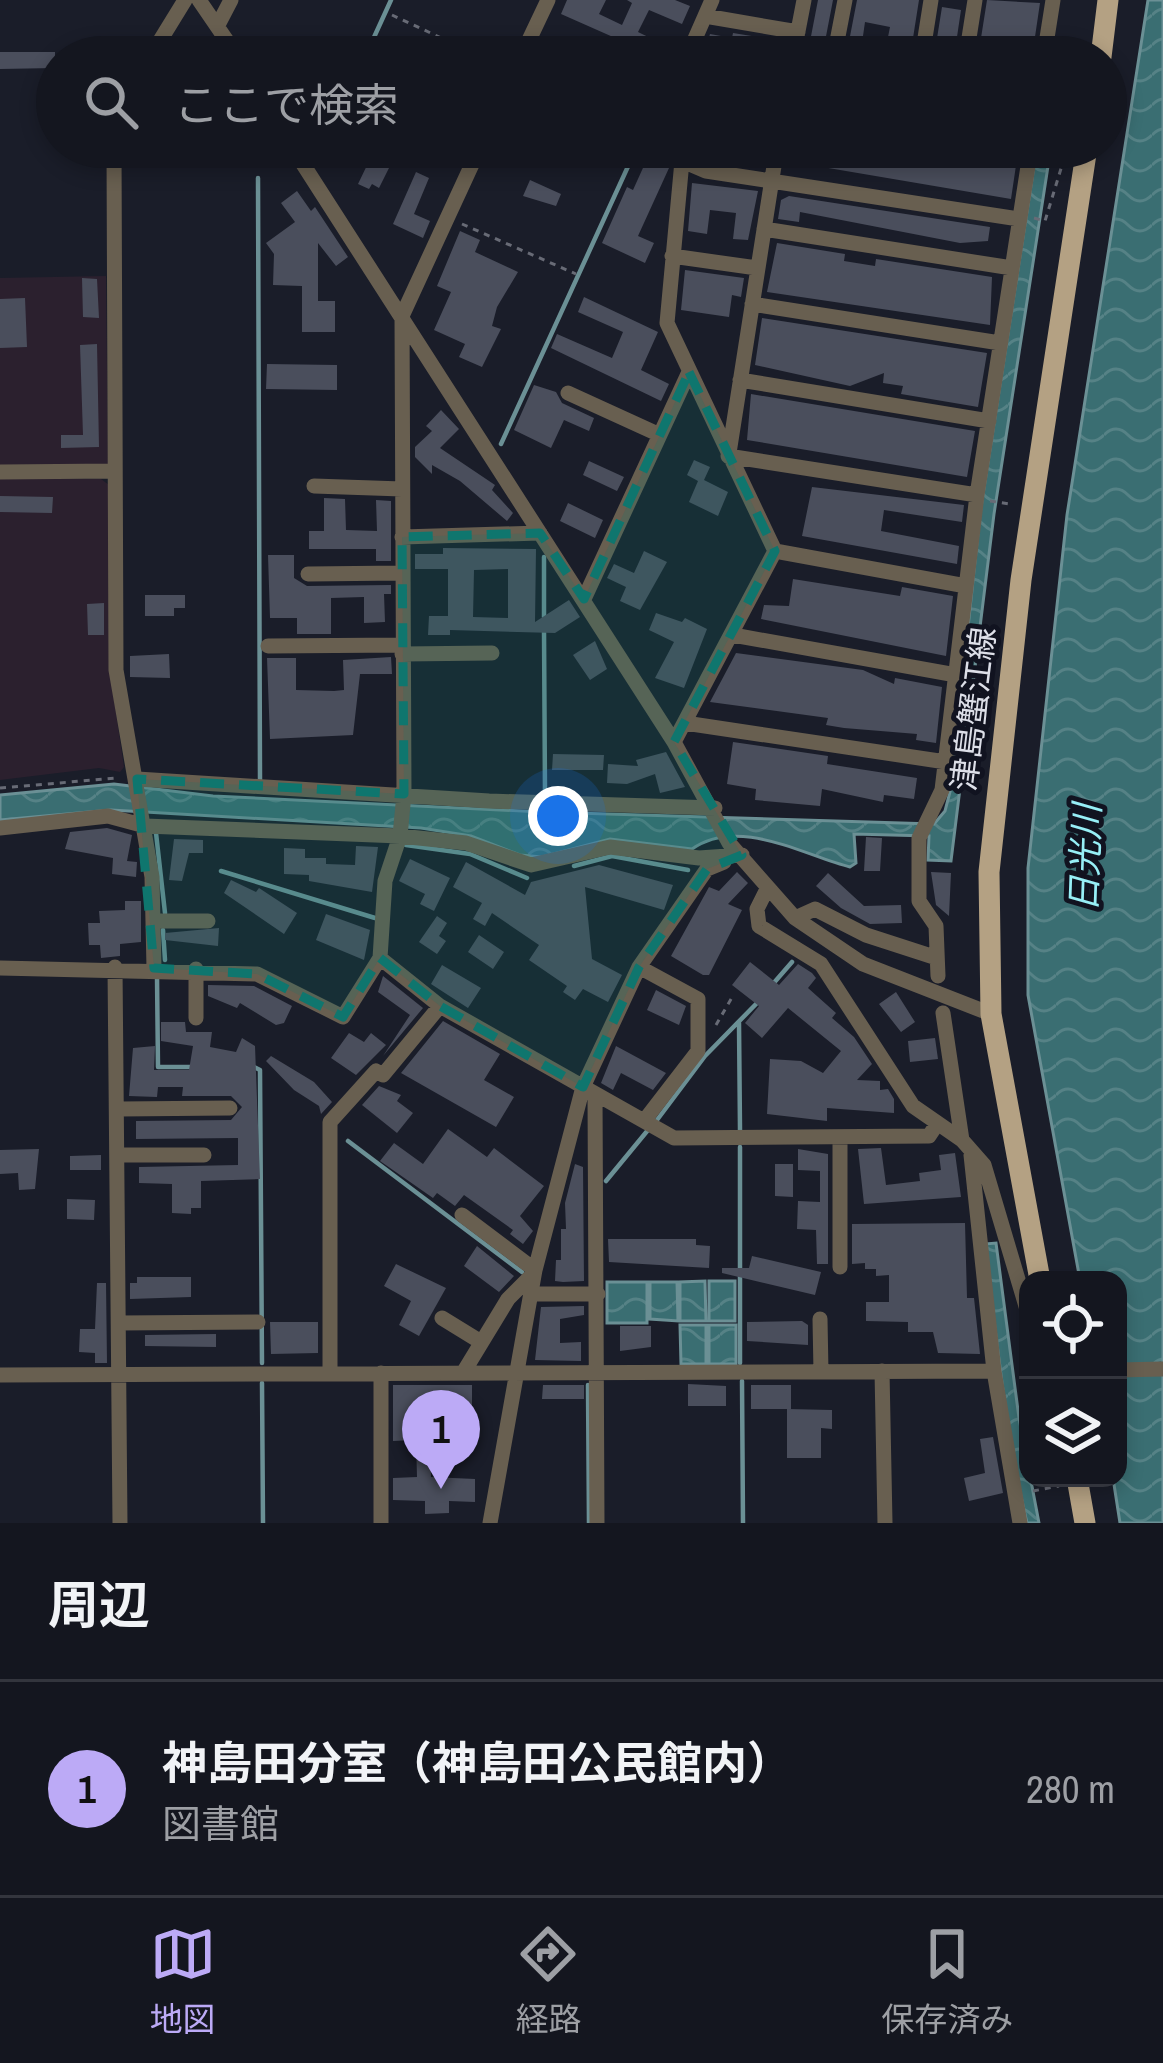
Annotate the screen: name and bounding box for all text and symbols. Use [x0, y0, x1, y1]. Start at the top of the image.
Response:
search box [36, 36, 1127, 168]
icon: search [78, 69, 144, 135]
text: ここで検索 [174, 74, 399, 135]
street label: 津島蟹江線 [941, 624, 1005, 794]
your location [528, 786, 588, 846]
water label: 日光川 [1059, 799, 1111, 913]
map controls [1019, 1271, 1127, 1487]
button: locate [1019, 1271, 1127, 1379]
button: layers [1019, 1379, 1127, 1487]
pin: 1 [402, 1390, 480, 1489]
text: 周辺 [48, 1570, 150, 1639]
text: 神島田分室（神島田公民館内） [162, 1732, 792, 1793]
text: 1 [78, 1763, 96, 1815]
text: 280 m [1026, 1763, 1115, 1815]
text: 図書館 [162, 1798, 279, 1850]
tab: 地図 [150, 1921, 216, 2041]
tab: 経路 [515, 1921, 581, 2041]
tab: 保存済み [881, 1921, 1013, 2041]

